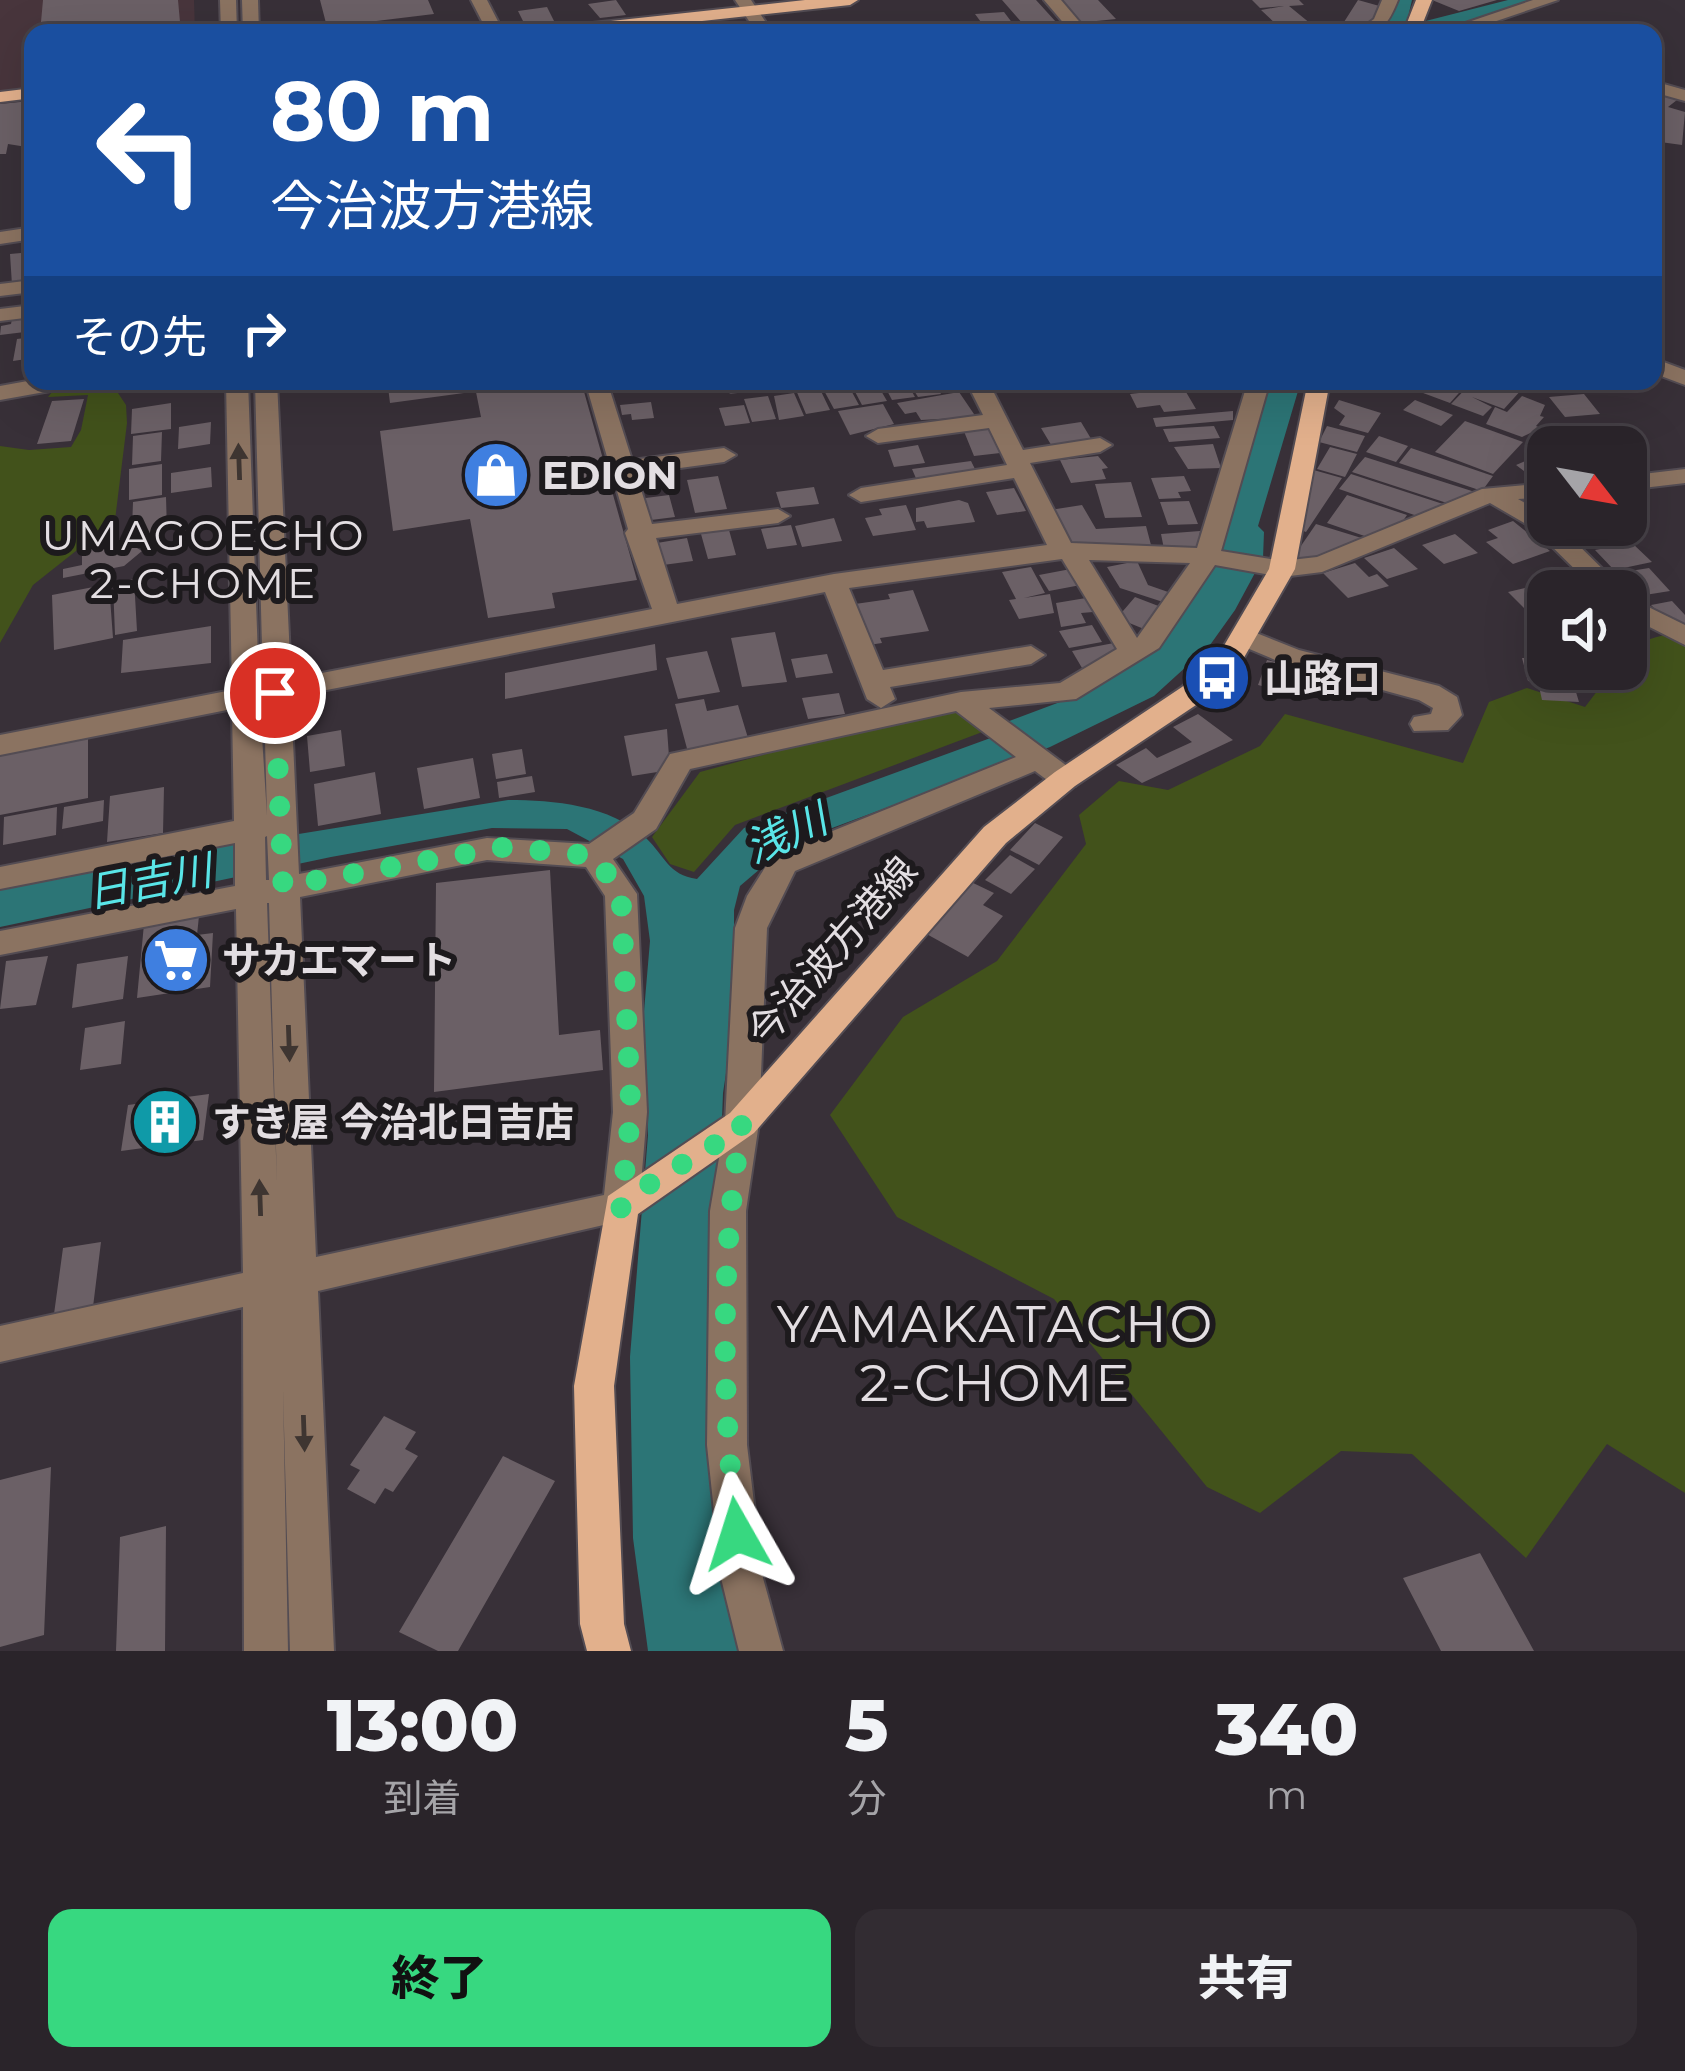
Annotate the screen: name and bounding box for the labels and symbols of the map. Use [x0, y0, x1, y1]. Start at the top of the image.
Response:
north arrow [1527, 426, 1647, 546]
shop icon: EDION [461, 440, 531, 510]
one-way arrow [230, 442, 249, 480]
place label: EDION [542, 451, 678, 499]
district label: UMAGOECHO 2-CHOME [42, 509, 366, 609]
pin [224, 642, 326, 744]
bus stop icon: 山路口 [1182, 643, 1252, 713]
place label: 山路口 [1264, 654, 1381, 702]
water label: 浅川 [737, 791, 839, 874]
water label: 日吉川 [82, 843, 220, 919]
street label: 今治波方港線 [737, 847, 927, 1055]
supermarket icon: サカエマート [141, 925, 211, 995]
place label: サカエマート [222, 936, 456, 984]
one-way arrow [279, 1025, 298, 1063]
building icon: すき屋 今治北日吉店 [130, 1087, 200, 1157]
place label: すき屋 今治北日吉店 [212, 1098, 574, 1146]
one-way arrow [250, 1178, 269, 1216]
district label: YAMAKATACHO 2-CHOME [777, 1293, 1215, 1414]
one-way arrow [295, 1415, 314, 1453]
position arrow [674, 1471, 800, 1597]

